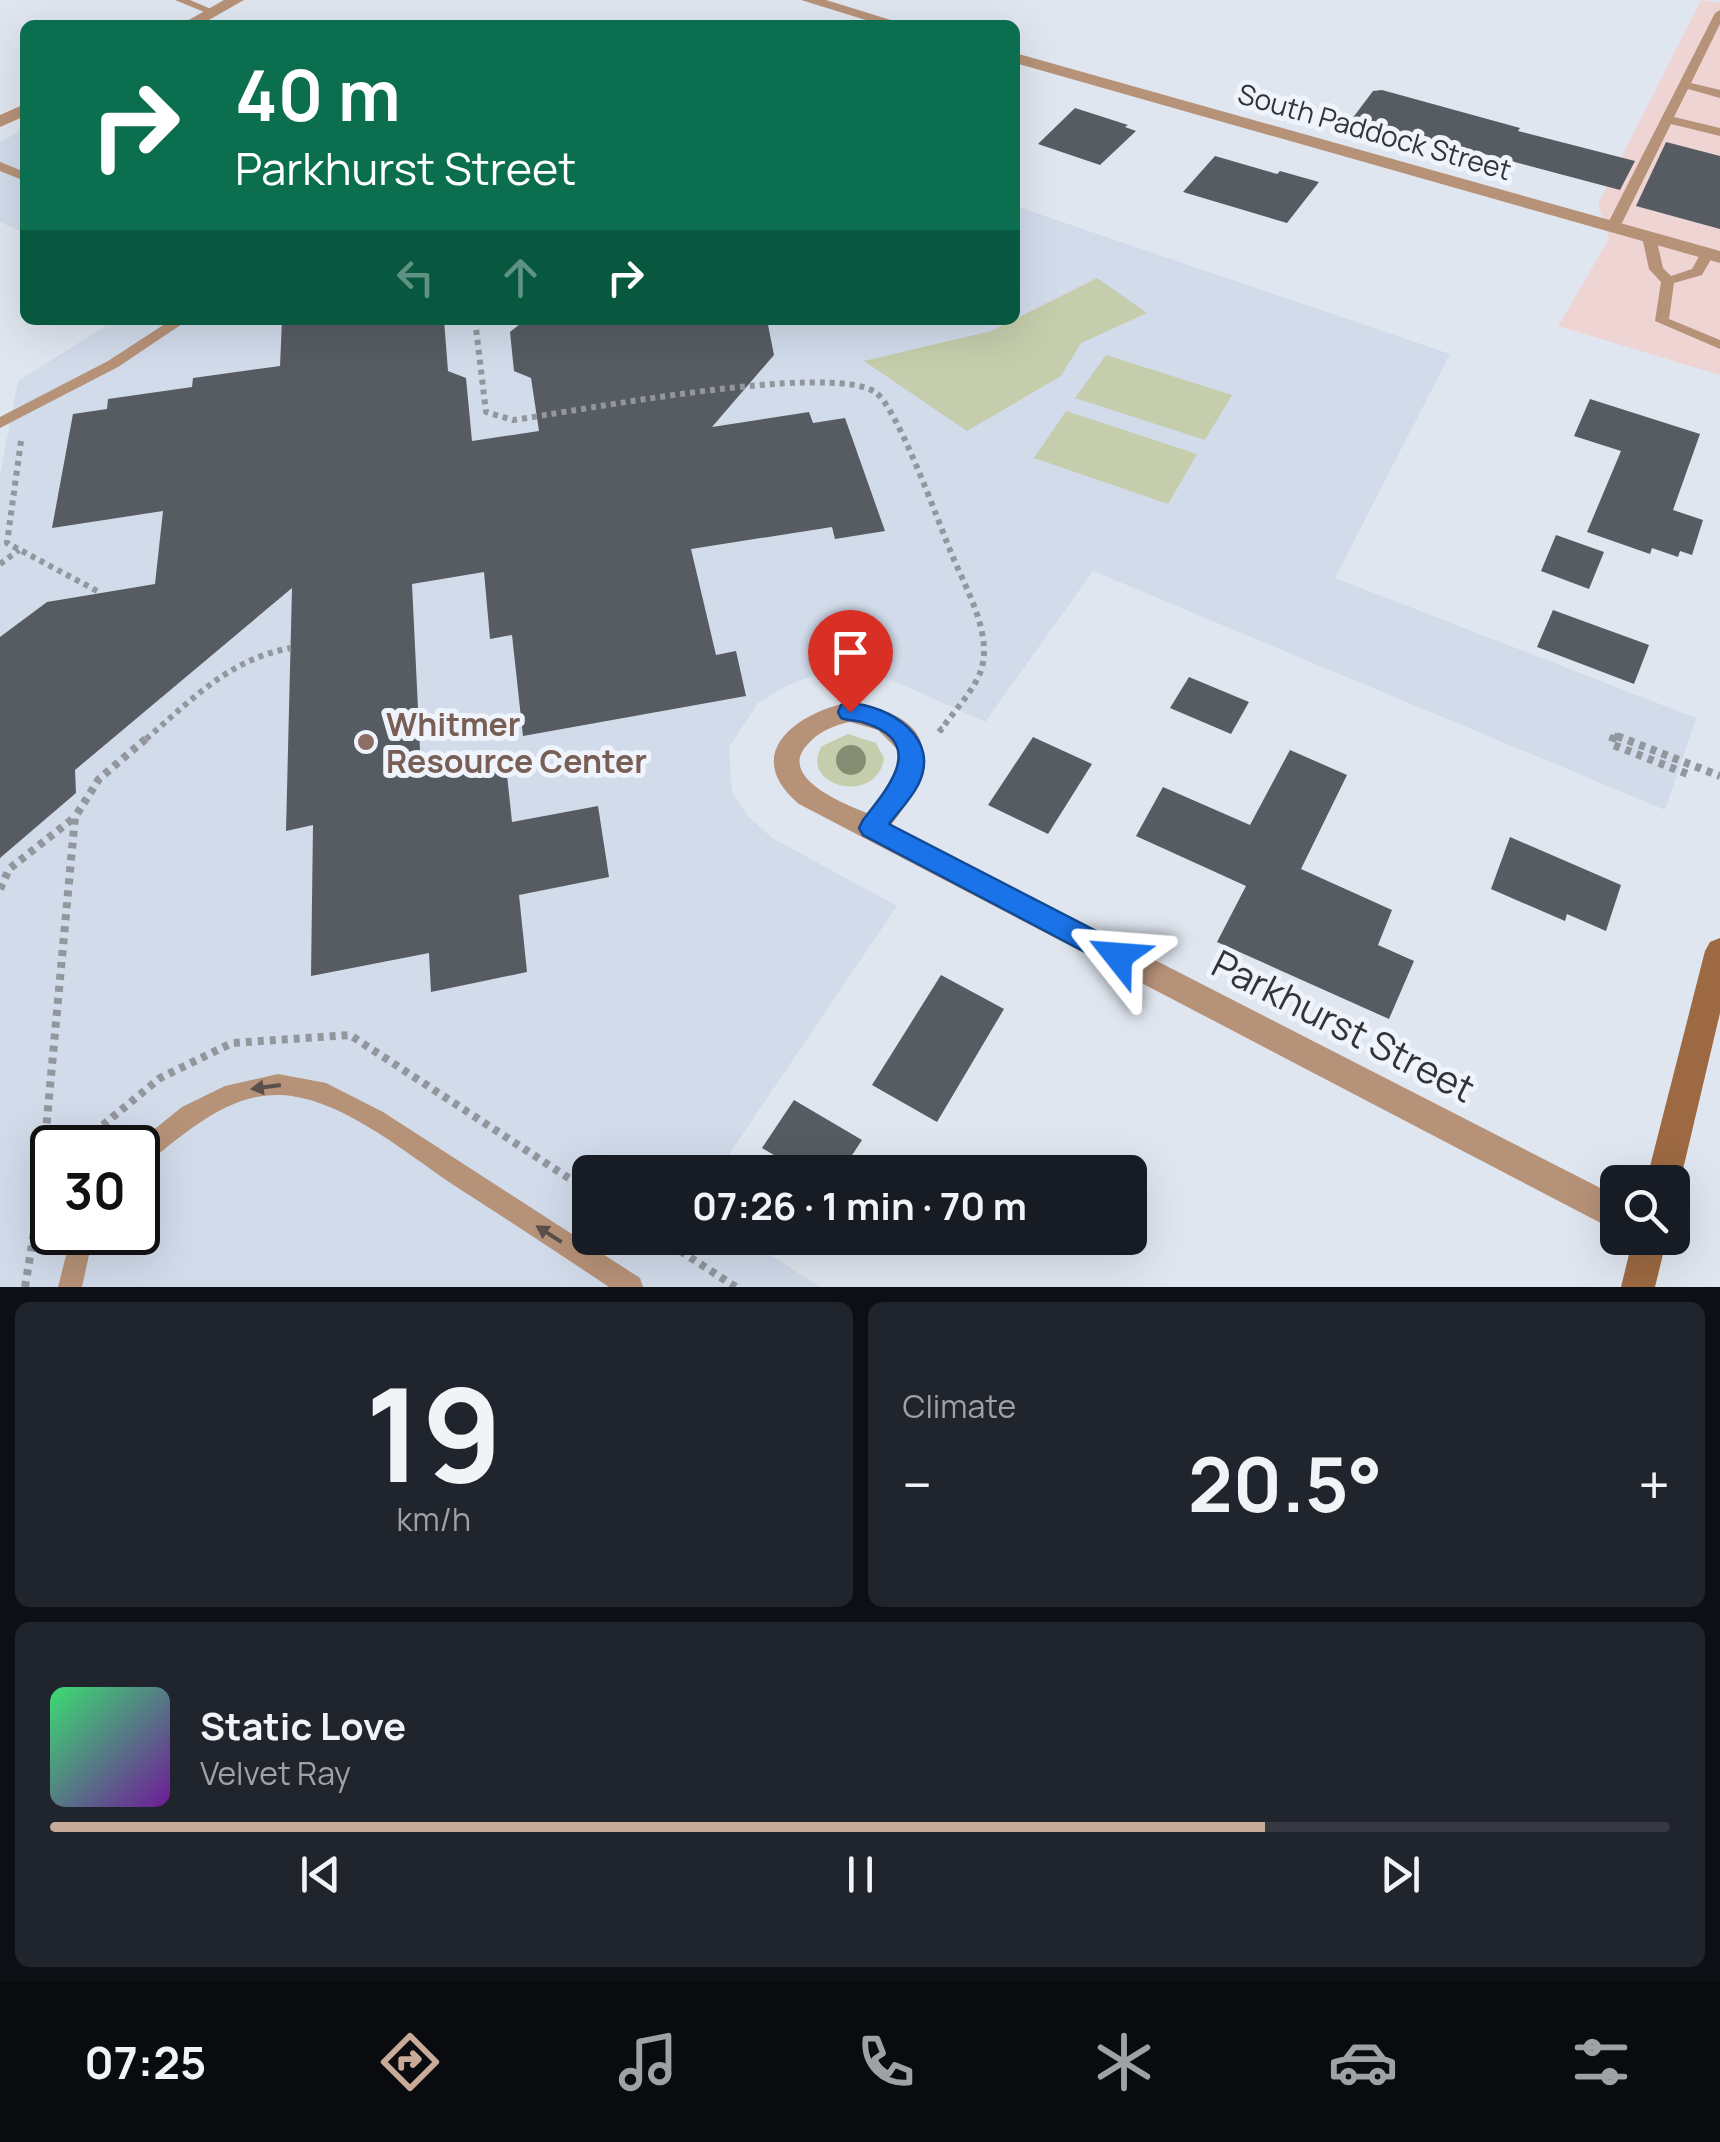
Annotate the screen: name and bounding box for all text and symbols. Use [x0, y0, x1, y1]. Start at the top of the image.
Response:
text: 40 m [235, 46, 401, 142]
icon: right [70, 60, 200, 190]
street label: South Paddock Street [1234, 74, 1516, 188]
text: Parkhurst Street [235, 137, 576, 199]
icon: left [388, 250, 443, 305]
icon: ahead [493, 250, 548, 305]
icon: right [598, 250, 653, 305]
pin [808, 610, 893, 713]
icon: arrive [823, 625, 878, 680]
place label: Whitmer Resource Center [386, 702, 647, 783]
marker: Whitmer Resource Center [355, 731, 377, 753]
position arrow [1066, 904, 1170, 1008]
street label: Parkhurst Street [1204, 936, 1484, 1114]
one-way arrow [250, 1080, 281, 1096]
speed limit sign: 30 [30, 1125, 160, 1255]
map controls [1600, 1165, 1690, 1255]
button: search [1600, 1165, 1690, 1255]
text: 07:26 · 1 min · 70 m [692, 1179, 1027, 1231]
one-way arrow [535, 1225, 563, 1243]
text: 19 [365, 1343, 503, 1521]
text: Climate [903, 1384, 1016, 1428]
text: 20.5° [1188, 1432, 1382, 1535]
text: − [903, 1446, 932, 1522]
text: + [1638, 1446, 1670, 1522]
text: km/h [397, 1497, 471, 1541]
text: Static Love [200, 1699, 406, 1751]
text: Velvet Ray [200, 1751, 351, 1795]
icon: previous [293, 1847, 348, 1902]
icon: pause [833, 1847, 888, 1902]
icon: next [1373, 1847, 1428, 1902]
icon: directions [375, 2027, 445, 2097]
icon: music [613, 2027, 683, 2097]
icon: phone [851, 2027, 921, 2097]
icon: climate [1089, 2027, 1159, 2097]
icon: car [1328, 2027, 1398, 2097]
icon: filters [1566, 2027, 1636, 2097]
text: 07:25 [84, 2031, 206, 2093]

